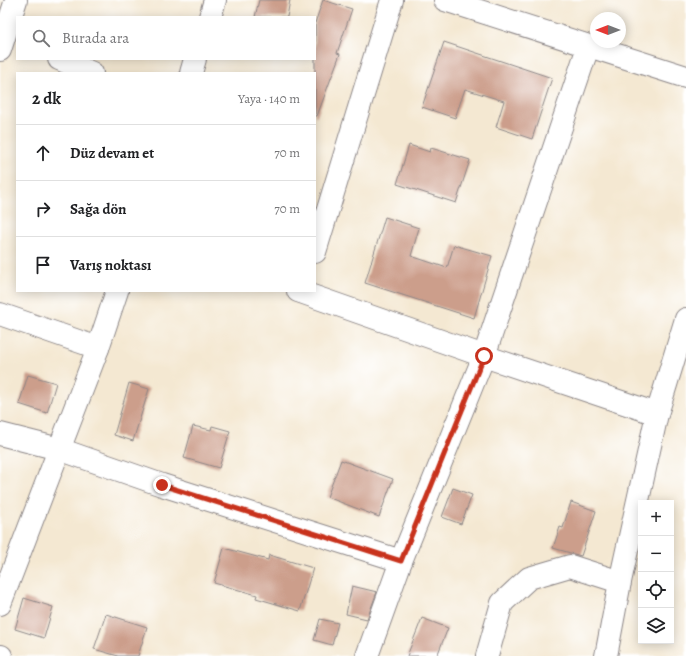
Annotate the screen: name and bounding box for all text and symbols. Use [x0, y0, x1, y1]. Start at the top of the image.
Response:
north arrow [590, 12, 626, 48]
search box [16, 16, 316, 60]
icon: search [30, 27, 52, 49]
text: Burada ara [62, 28, 129, 48]
text: 2 dk [32, 87, 61, 110]
text: Yaya · 140 m [238, 90, 300, 107]
icon: ahead [32, 142, 54, 164]
text: Düz devam et [70, 143, 154, 163]
text: 70 m [274, 144, 300, 161]
icon: right [32, 198, 54, 220]
text: Sağa dön [70, 199, 126, 219]
text: 70 m [274, 200, 300, 217]
icon: arrive [32, 254, 54, 276]
text: Varış noktası [70, 255, 151, 275]
route start [475, 347, 493, 365]
route end [153, 476, 171, 494]
map controls [638, 500, 674, 644]
button: + [638, 500, 674, 536]
button: − [638, 536, 674, 572]
button: locate [638, 572, 674, 608]
button: layers [638, 608, 674, 644]

